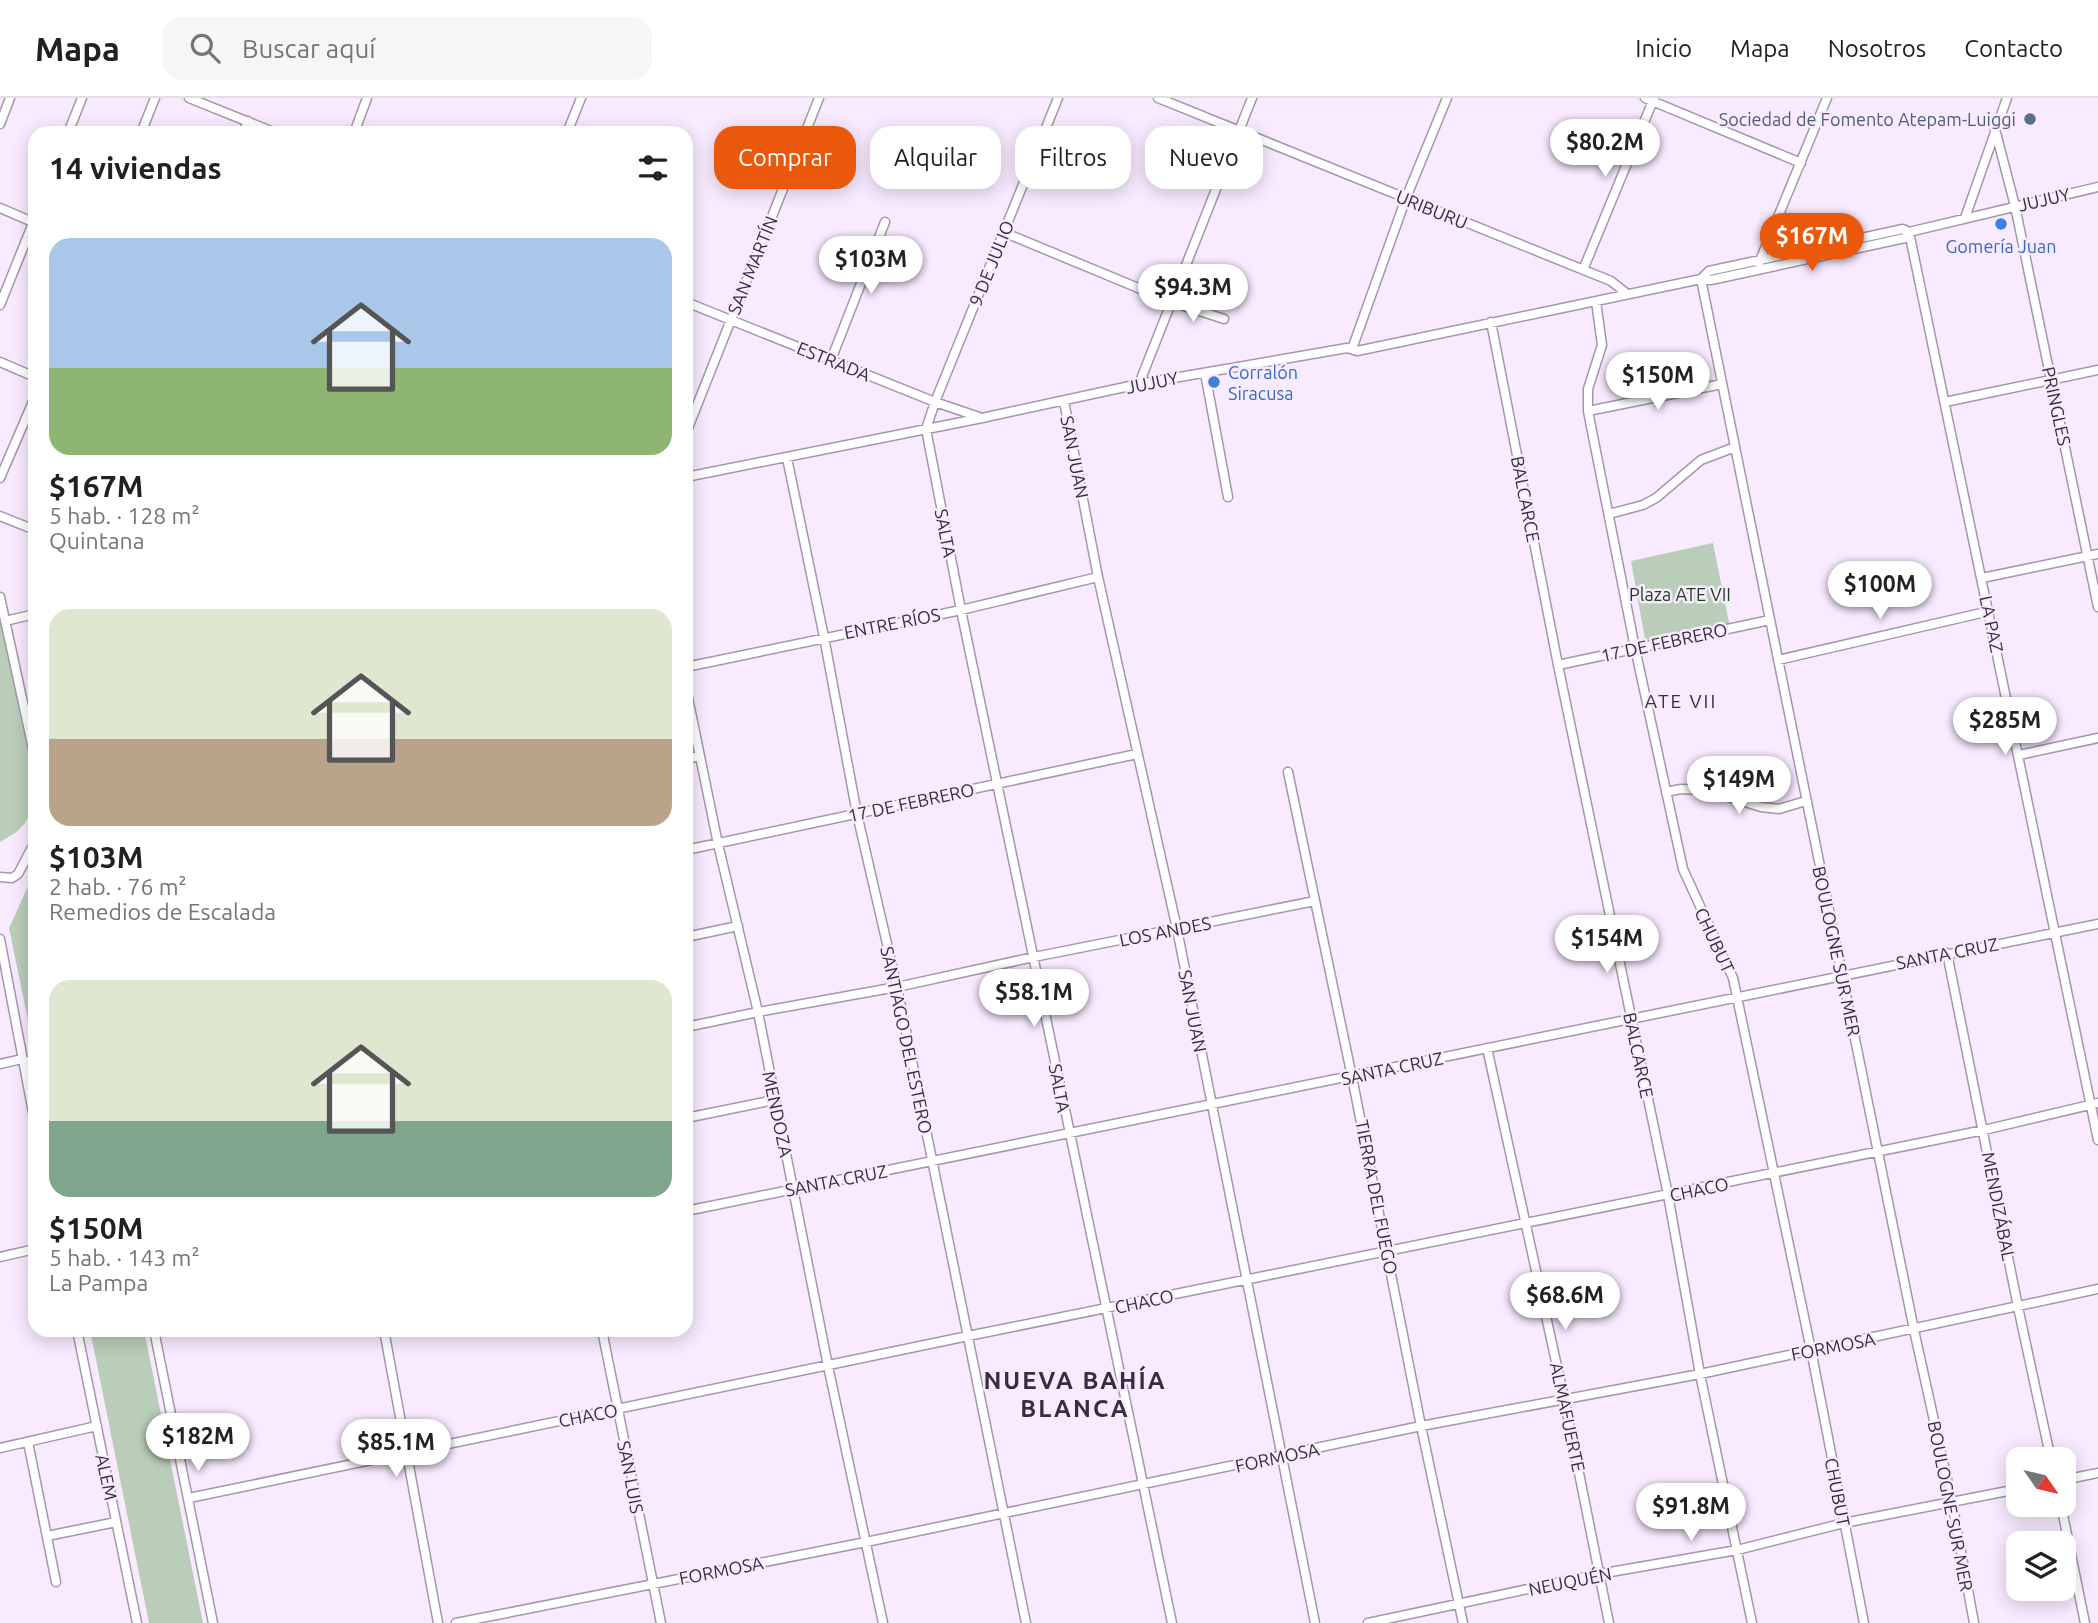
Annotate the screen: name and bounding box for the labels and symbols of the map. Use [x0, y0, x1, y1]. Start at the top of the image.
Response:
place label: Sociedad de Fomento Atepam-Luiggi [1719, 109, 2016, 129]
marker: Sociedad de Fomento Atepam-Luiggi [2022, 111, 2038, 127]
pin: $80.2M [1548, 120, 1662, 179]
street label: JUJUY [2016, 183, 2072, 215]
street label: URIBURU [1393, 186, 1471, 232]
street label: SAN MARTÍN [722, 213, 781, 317]
pin: $167M [1763, 214, 1861, 273]
marker: Gomería Juan [1993, 216, 2009, 232]
street label: 9 DE JULIO [965, 217, 1017, 309]
pin: $103M [822, 236, 920, 296]
place label: Gomería Juan [1945, 236, 2057, 256]
pin: $94.3M [1136, 264, 1250, 324]
street label: ESTRADA [794, 337, 874, 385]
pin: $150M [1609, 352, 1707, 412]
place label: Corralón Siracusa [1228, 362, 1298, 403]
street label: PRINGLES [2039, 365, 2075, 447]
street label: JUJUY [1124, 367, 1180, 397]
marker: Corralón Siracusa [1206, 374, 1222, 390]
street label: SAN JUAN [1057, 414, 1093, 500]
street label: BALCARCE [1508, 454, 1544, 544]
street label: SALTA [931, 507, 961, 559]
pin: $100M [1831, 561, 1929, 621]
park label: Plaza ATE VII [1629, 584, 1731, 604]
street label: LA PAZ [1976, 594, 2008, 654]
street label: ENTRE RÍOS [842, 603, 942, 642]
street label: 17 DE FEBRERO [1599, 619, 1729, 665]
district label: ATE VII [1645, 690, 1717, 712]
pin: $285M [1956, 698, 2054, 757]
pin: $149M [1690, 756, 1788, 816]
street label: 17 DE FEBRERO [846, 779, 976, 825]
street label: BOULOGNE SUR MER [1809, 864, 1865, 1038]
street label: CHUBUT [1691, 904, 1739, 976]
street label: LOS ANDES [1117, 912, 1213, 950]
pin: $154M [1558, 916, 1656, 975]
street label: SANTA CRUZ [1894, 933, 2000, 973]
street label: SANTIAGO DEL ESTERO [877, 945, 937, 1135]
street label: SAN JUAN [1175, 968, 1211, 1054]
pin: $58.1M [977, 970, 1091, 1029]
street label: BALCARCE [1620, 1010, 1658, 1100]
street label: SANTA CRUZ [1339, 1047, 1445, 1089]
street label: SALTA [1045, 1062, 1075, 1114]
street label: MENDOZA [759, 1069, 797, 1159]
street label: TIERRA DEL FUEGO [1352, 1118, 1402, 1276]
street label: MENDIZÁBAL [1979, 1150, 2020, 1262]
street label: SANTA CRUZ [783, 1160, 889, 1200]
street label: CHACO [1668, 1173, 1730, 1205]
pin: $68.6M [1508, 1272, 1622, 1332]
street label: CHACO [1113, 1285, 1175, 1317]
street label: FORMOSA [1789, 1328, 1877, 1364]
street label: ALMAFUERTE [1547, 1360, 1589, 1474]
district label: NUEVA BAHÍA BLANCA [983, 1365, 1167, 1422]
street label: CHACO [557, 1399, 619, 1431]
pin: $182M [149, 1414, 247, 1473]
street label: BOULOGNE SUR MER [1925, 1419, 1977, 1593]
pin: $85.1M [339, 1420, 453, 1479]
street label: FORMOSA [1233, 1438, 1321, 1476]
street label: SAN LUIS [614, 1439, 648, 1515]
north arrow [2006, 1447, 2076, 1517]
street label: ALEM [92, 1452, 122, 1502]
street label: CHUBUT [1822, 1456, 1854, 1528]
pin: $91.8M [1634, 1484, 1748, 1543]
street label: FORMOSA [677, 1552, 765, 1588]
street label: NEUQUÉN [1527, 1562, 1613, 1600]

